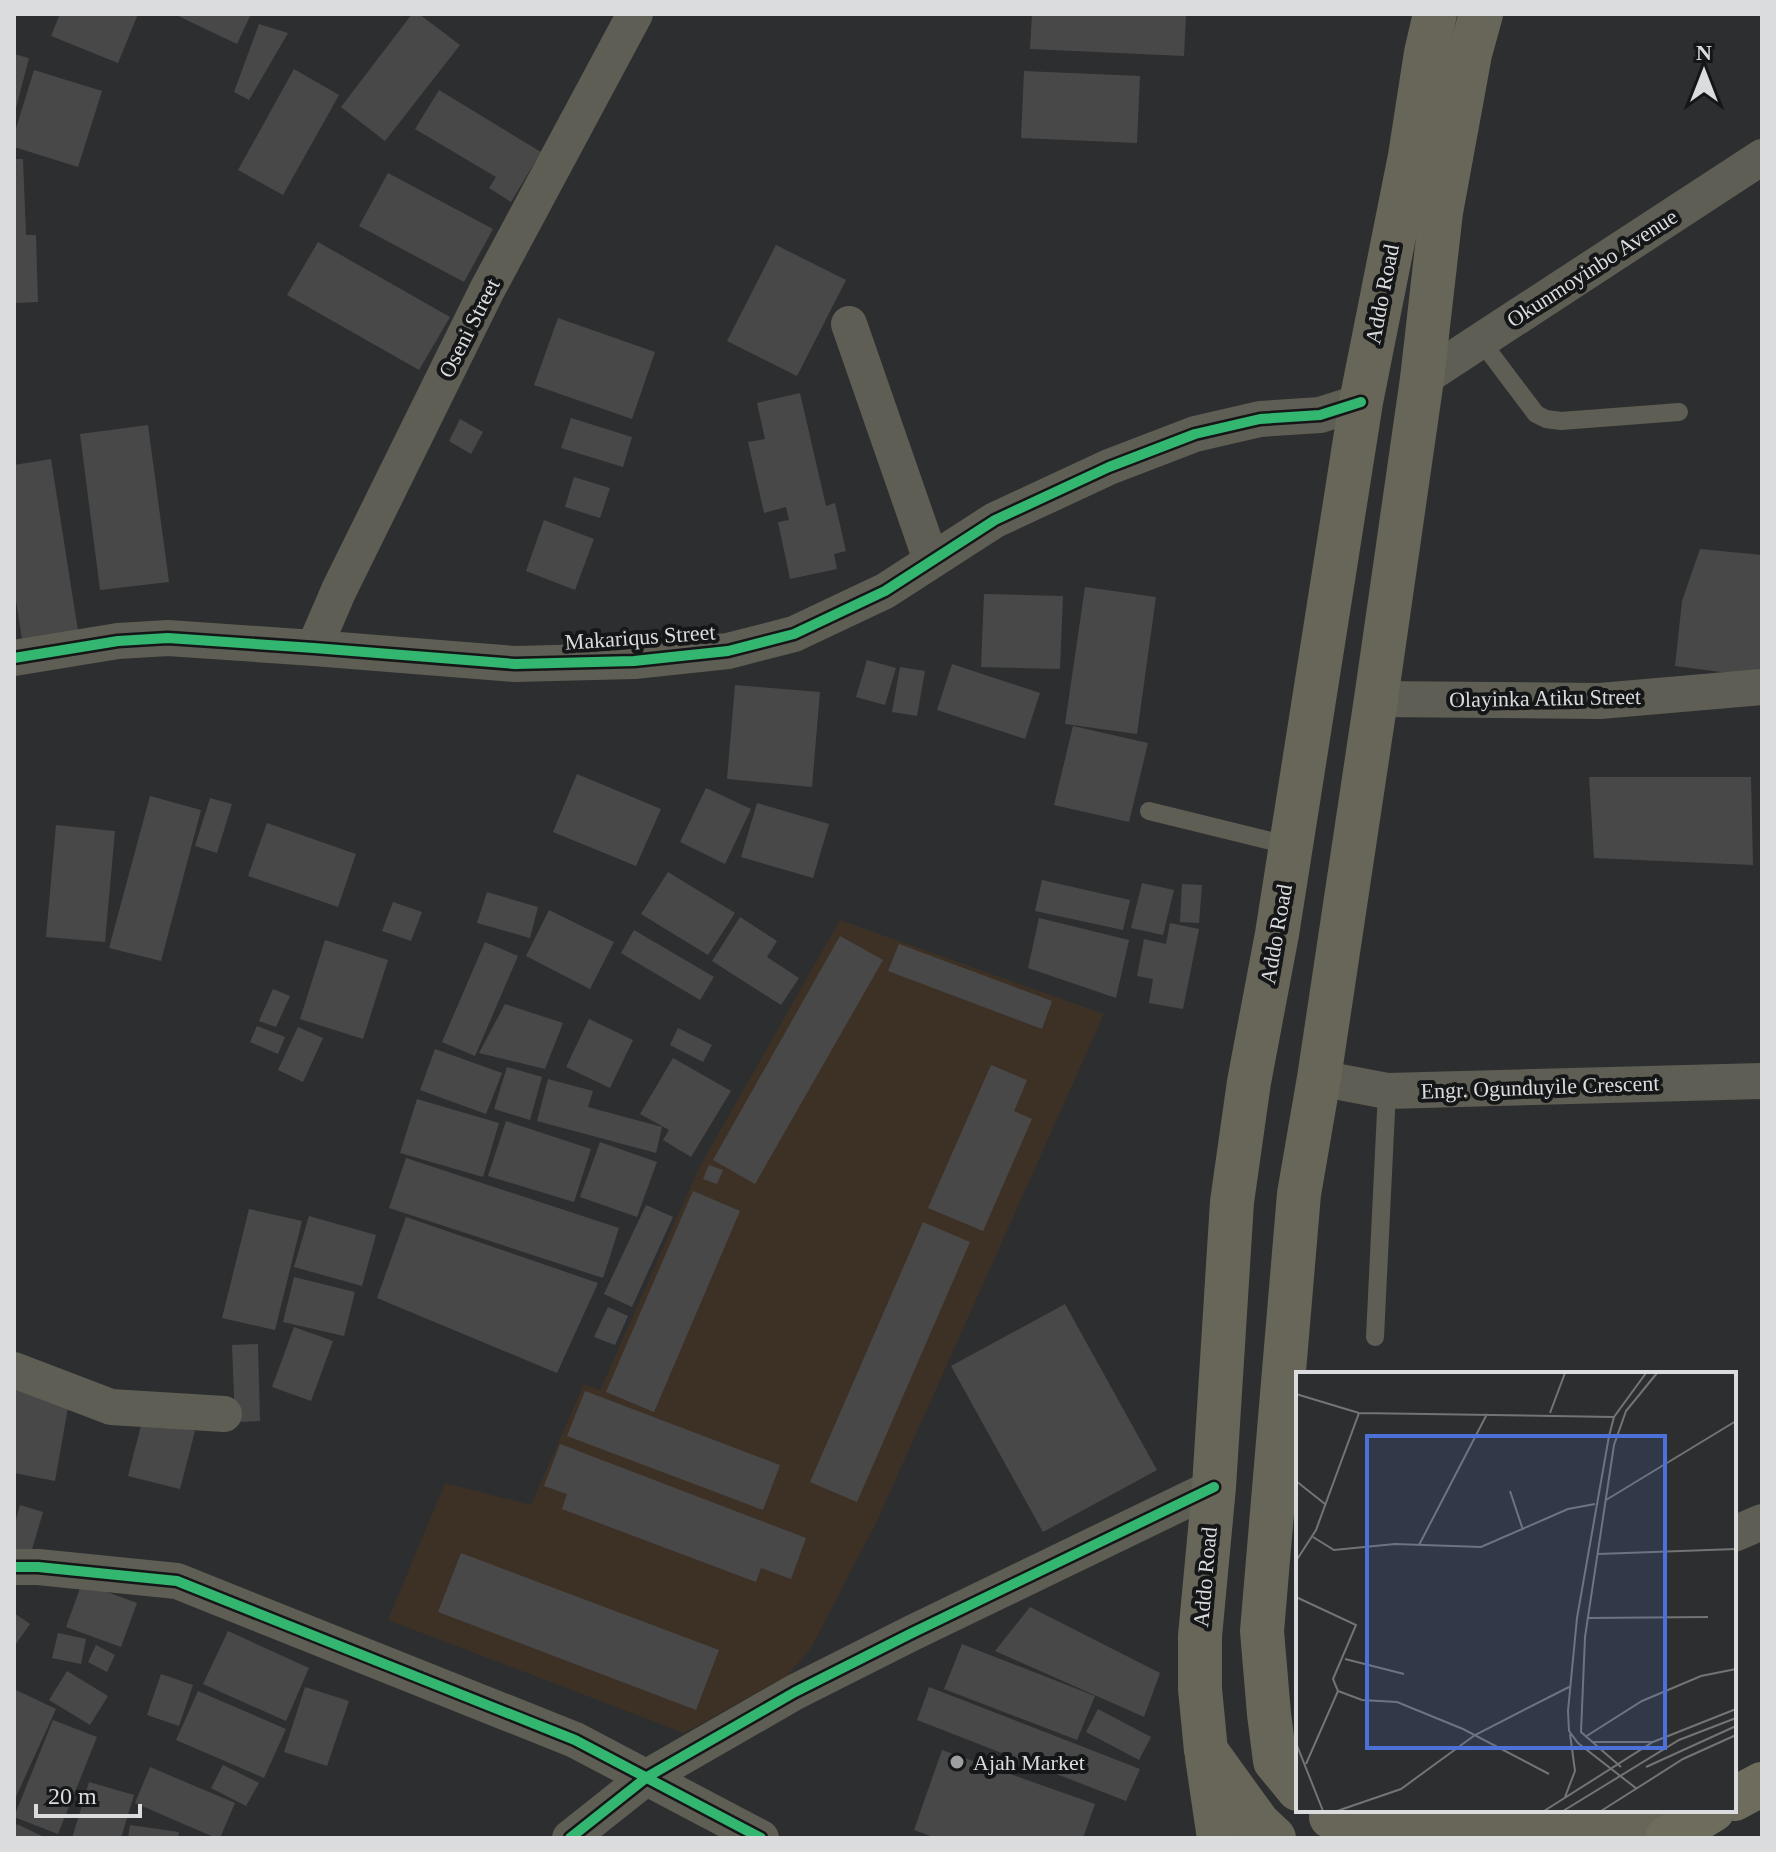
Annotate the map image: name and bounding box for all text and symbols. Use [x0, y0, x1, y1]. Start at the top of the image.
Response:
north arrow [1664, 32, 1744, 112]
text: N [1696, 40, 1712, 65]
street label: Okunmoyinbo Avenue [1502, 204, 1682, 332]
street label: Addo Road [1360, 242, 1404, 346]
street label: Oseni Street [433, 274, 505, 382]
street label: Makariqus Street [564, 619, 716, 655]
street label: Olayinka Atiku Street [1449, 684, 1641, 712]
street label: Addo Road [1255, 882, 1297, 986]
street label: Engr. Ogunduyile Crescent [1420, 1070, 1660, 1104]
inset map [1296, 1372, 1736, 1812]
street label: Addo Road [1188, 1526, 1222, 1628]
place label: Ajah Market [973, 1750, 1085, 1775]
marker: Ajah Market [948, 1753, 966, 1771]
scale bar [36, 1768, 140, 1818]
text: 20 m [48, 1783, 97, 1809]

